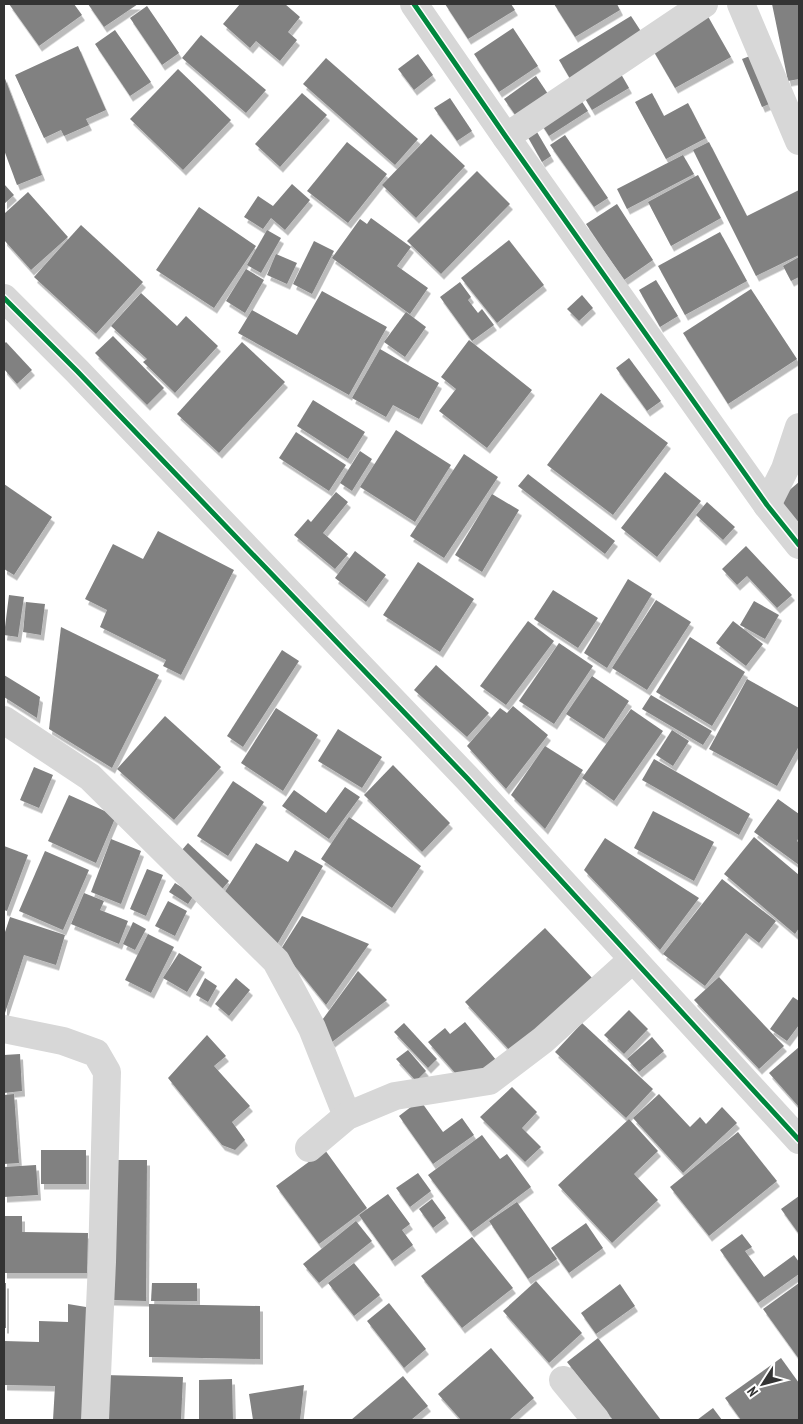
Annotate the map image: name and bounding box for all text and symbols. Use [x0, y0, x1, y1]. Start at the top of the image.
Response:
north arrow [738, 1359, 788, 1409]
text: N [743, 1383, 762, 1400]

